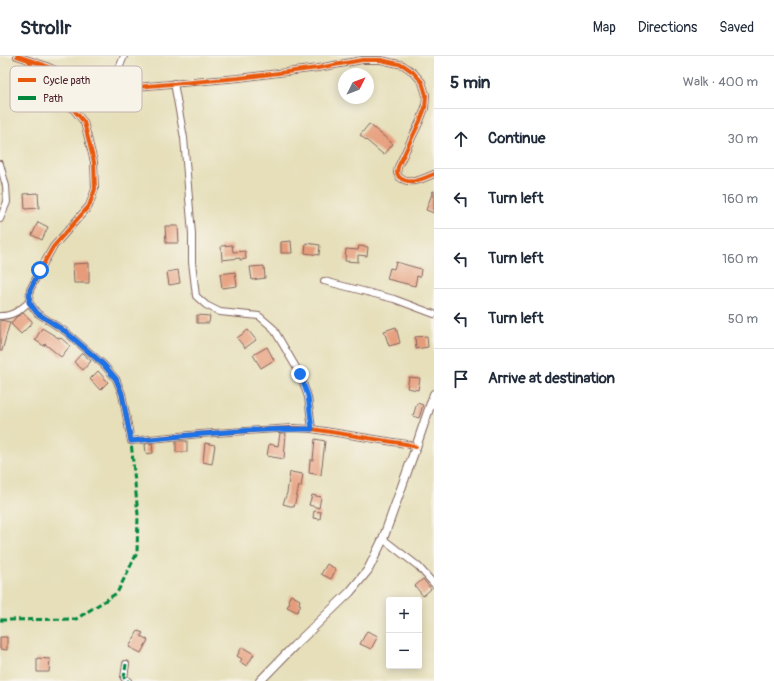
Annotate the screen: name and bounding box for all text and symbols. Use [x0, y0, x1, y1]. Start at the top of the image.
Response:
text: Strollr [20, 16, 71, 40]
text: Map [593, 19, 616, 36]
text: Directions [638, 19, 697, 36]
text: Saved [719, 19, 754, 36]
legend [10, 66, 142, 112]
north arrow [338, 68, 374, 104]
text: 5 min [450, 72, 490, 93]
text: Cycle path [43, 74, 90, 87]
text: Walk · 400 m [683, 74, 758, 90]
text: Path [43, 92, 63, 105]
icon: ahead [450, 128, 472, 150]
text: Continue [488, 129, 546, 148]
text: 30 m [728, 131, 758, 147]
icon: left [450, 188, 472, 210]
text: Turn left [488, 189, 544, 208]
text: 160 m [722, 191, 758, 207]
icon: left [450, 248, 472, 270]
text: Turn left [488, 249, 544, 268]
text: 160 m [722, 251, 758, 267]
route start [31, 261, 49, 279]
icon: left [450, 308, 472, 330]
text: Turn left [488, 309, 544, 328]
text: 50 m [728, 311, 758, 327]
route end [291, 365, 309, 383]
icon: arrive [450, 368, 472, 390]
text: Arrive at destination [488, 369, 615, 388]
map controls [386, 597, 422, 669]
button: + [386, 597, 422, 633]
button: − [386, 633, 422, 669]

